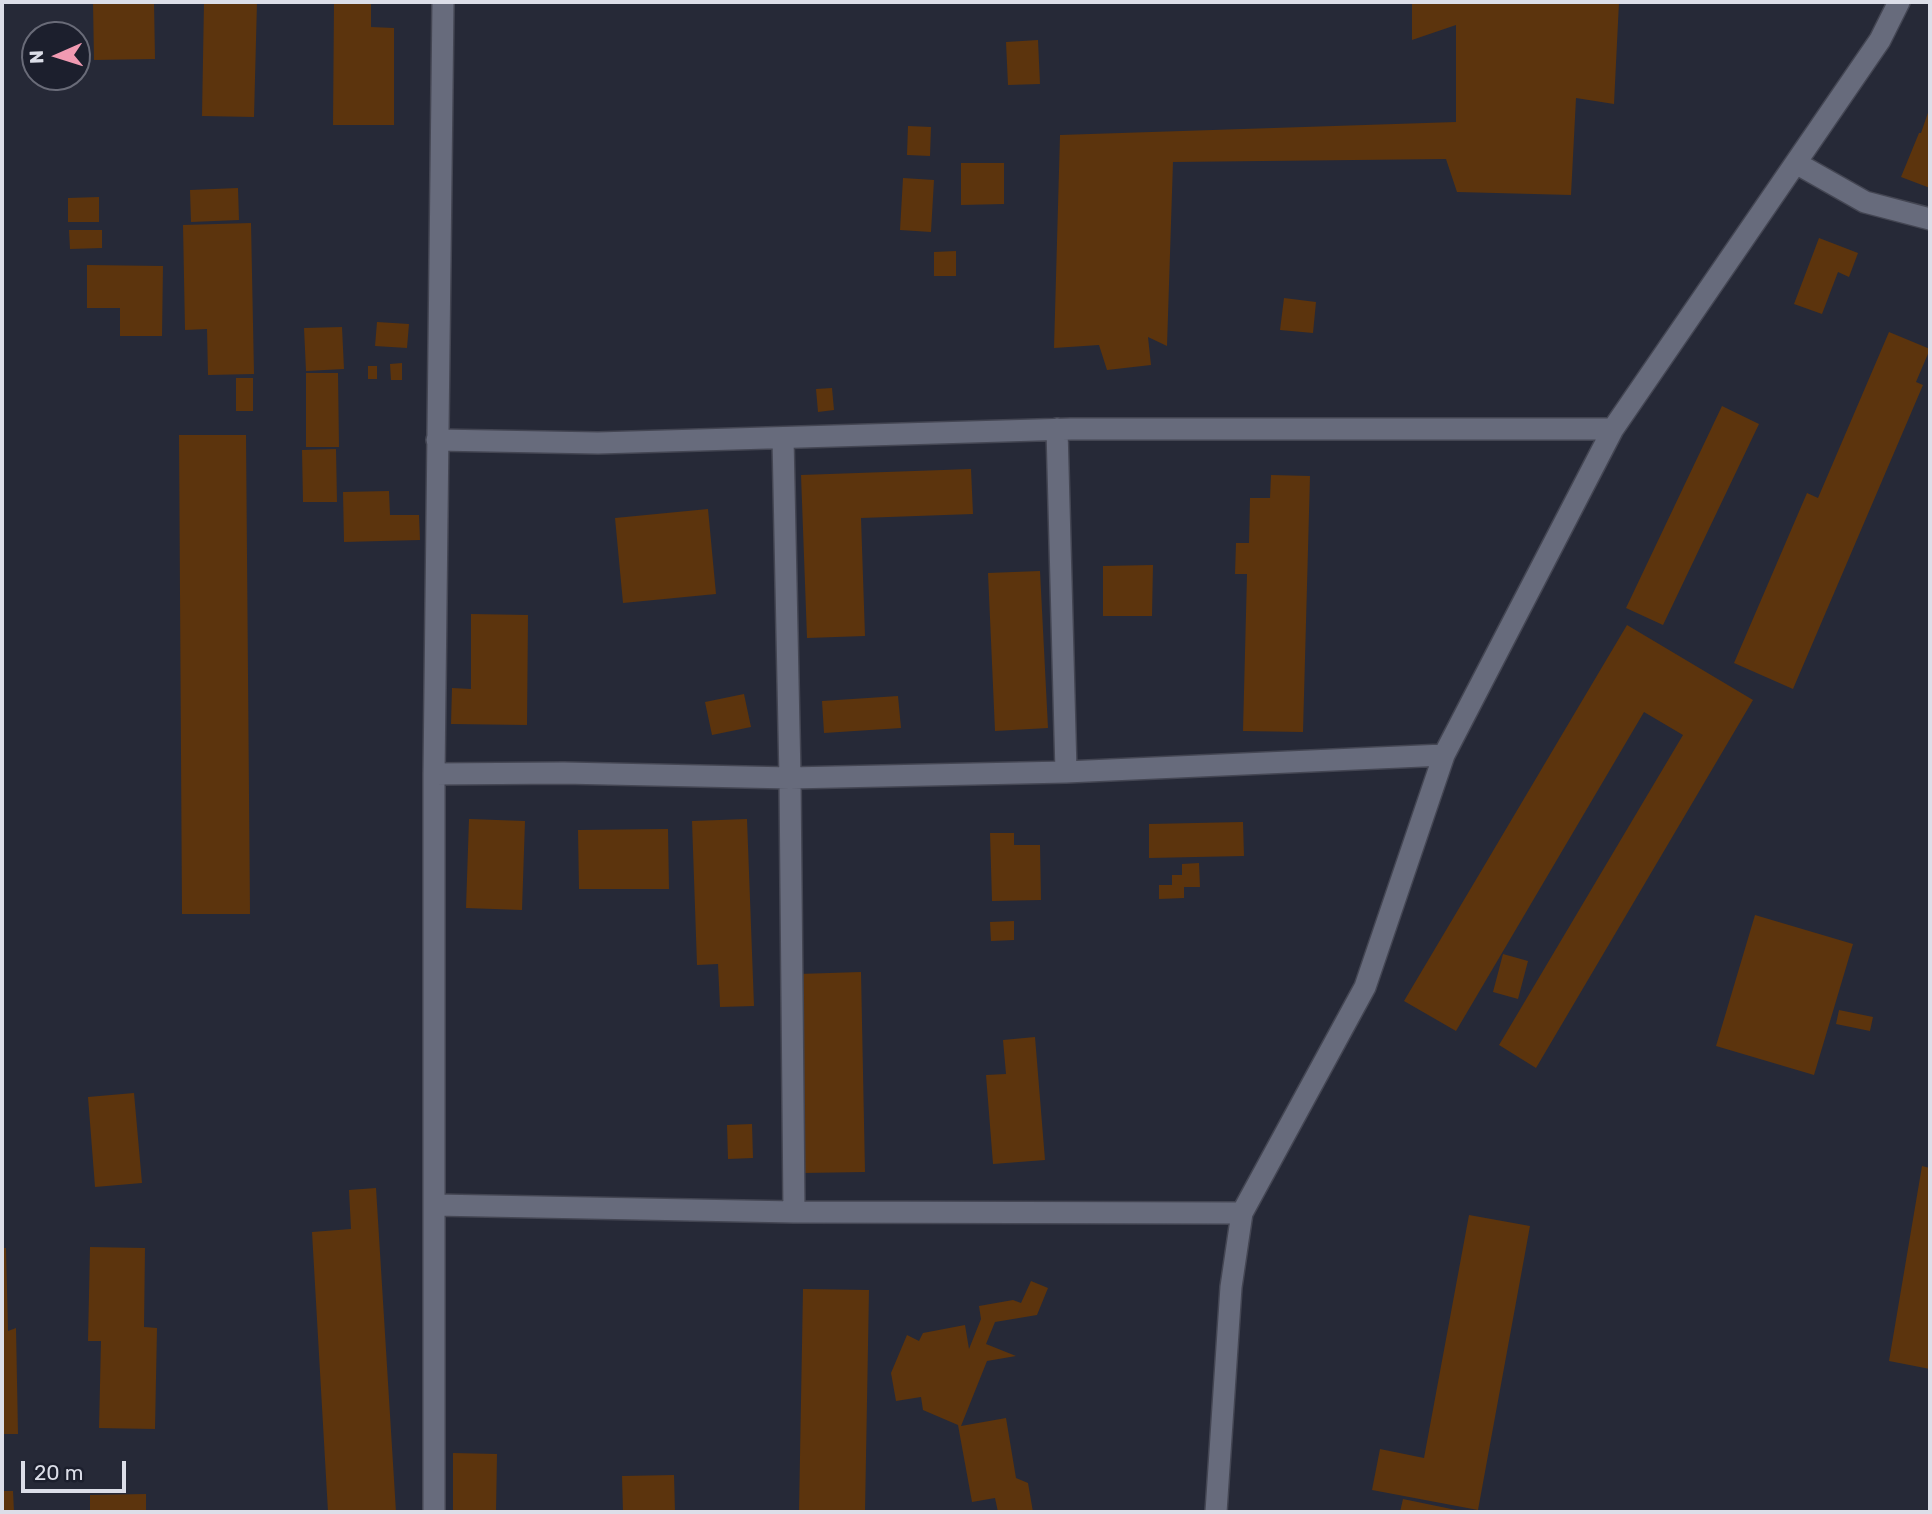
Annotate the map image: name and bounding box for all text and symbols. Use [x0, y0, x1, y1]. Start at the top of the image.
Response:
north arrow [21, 21, 91, 91]
text: N [25, 50, 48, 64]
scale bar [24, 1448, 130, 1492]
text: 20 m [34, 1460, 83, 1485]

